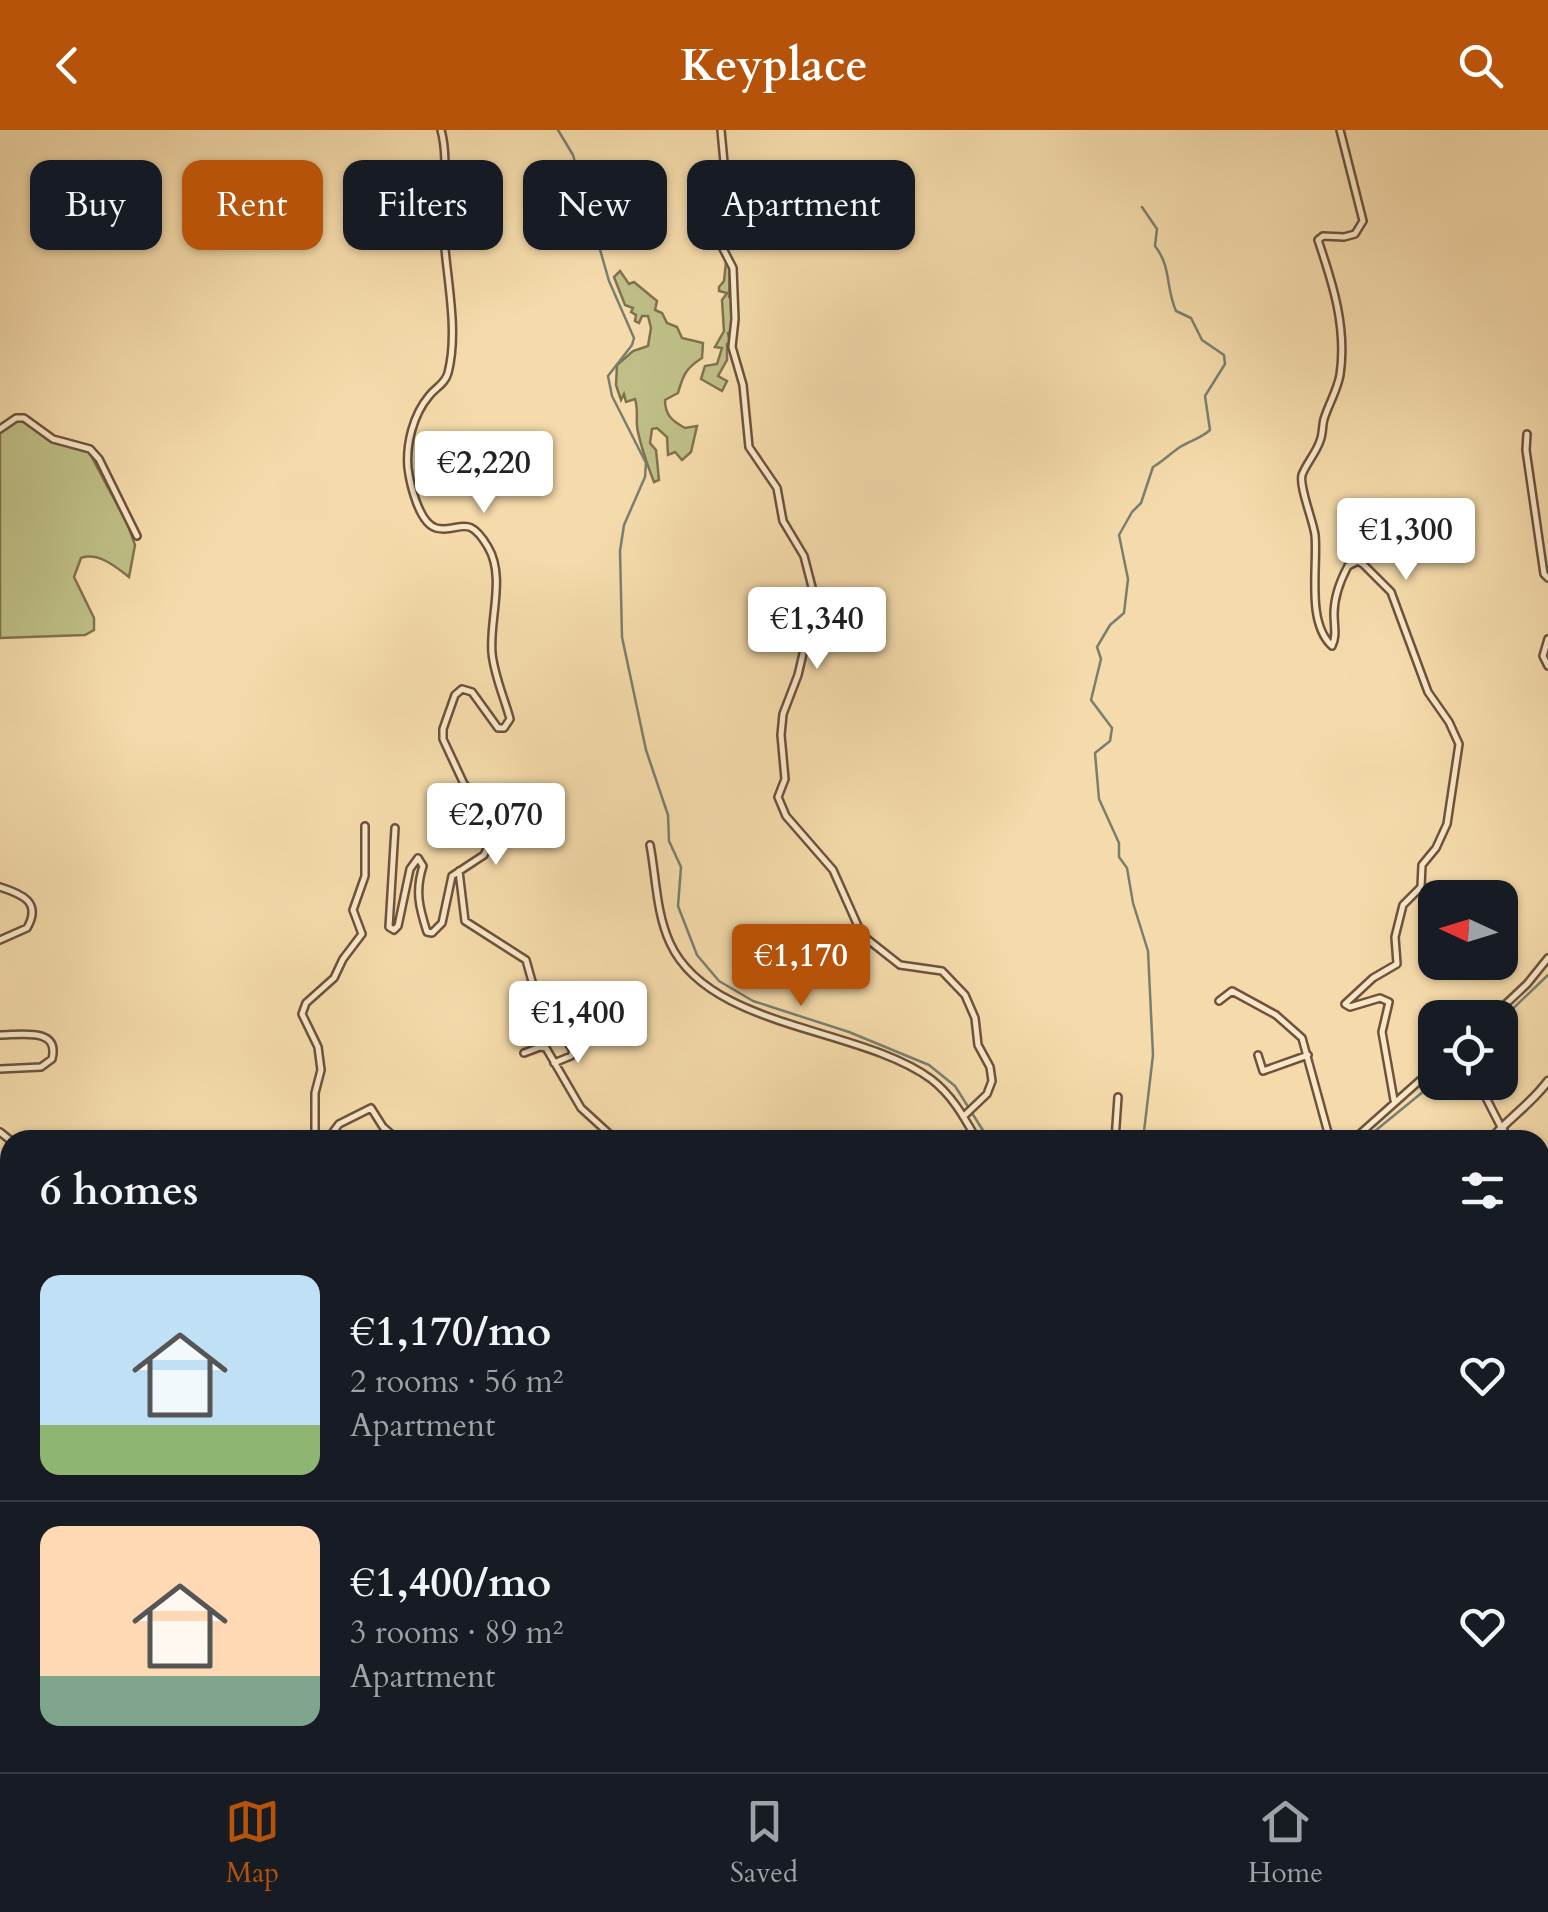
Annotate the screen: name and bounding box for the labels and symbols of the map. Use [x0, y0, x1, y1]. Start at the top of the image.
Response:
pin: €2,220 [403, 431, 565, 516]
pin: €1,300 [1325, 498, 1487, 583]
pin: €1,340 [736, 587, 898, 672]
pin: €2,070 [415, 783, 577, 868]
north arrow [1418, 880, 1518, 980]
pin: €1,170 [720, 924, 882, 1009]
pin: €1,400 [497, 981, 659, 1066]

